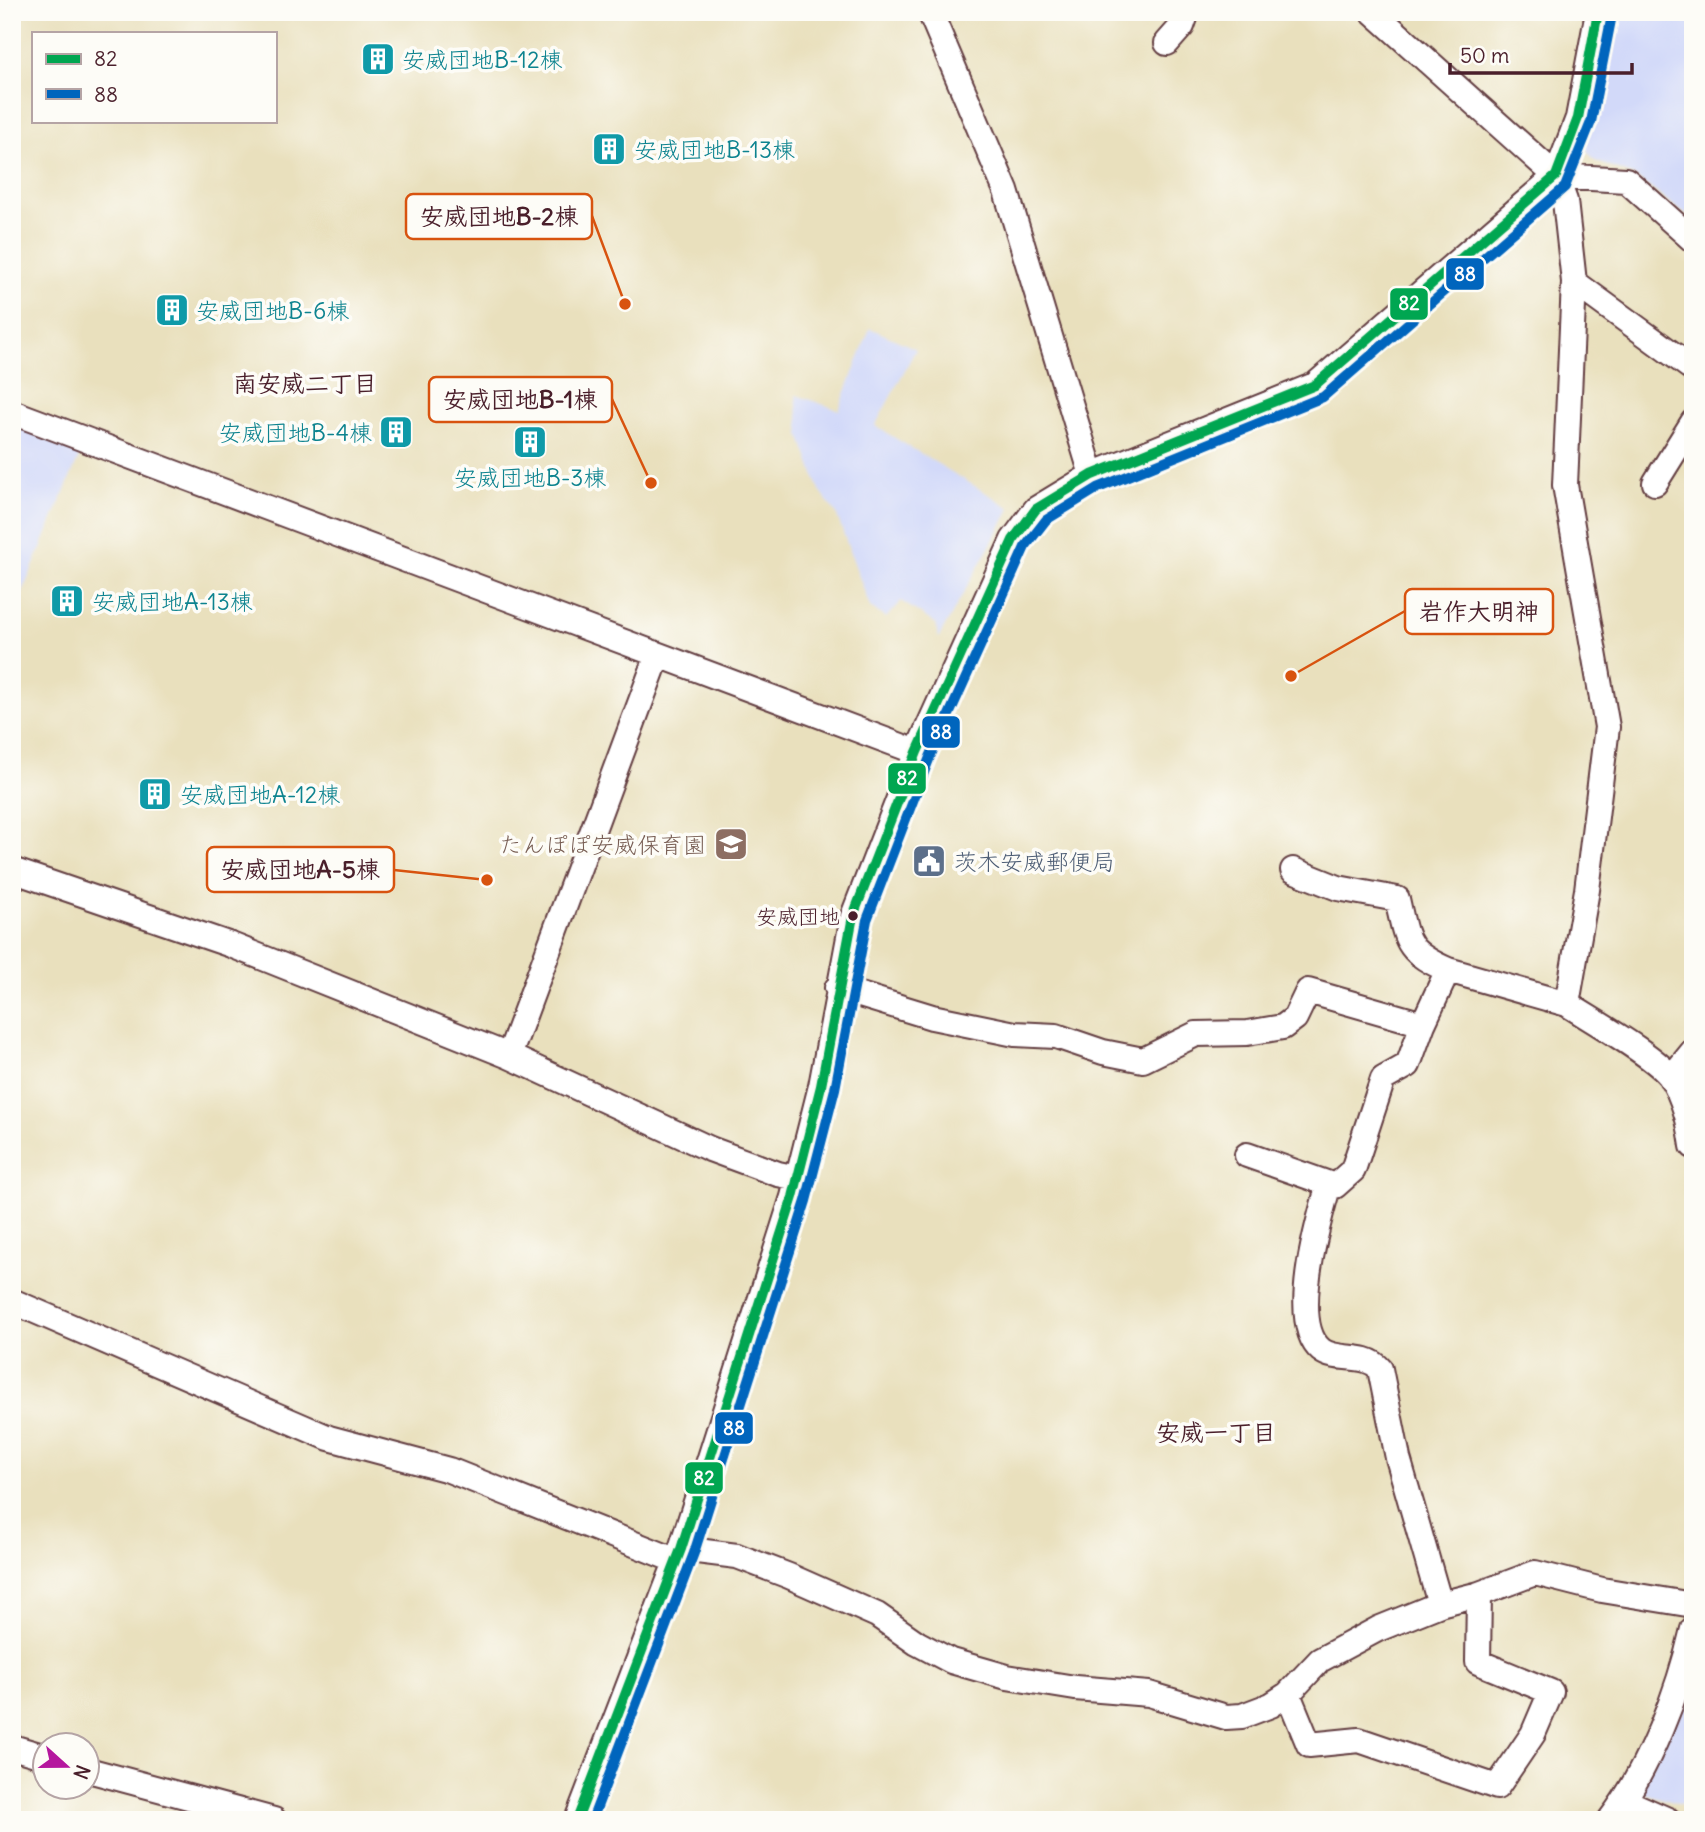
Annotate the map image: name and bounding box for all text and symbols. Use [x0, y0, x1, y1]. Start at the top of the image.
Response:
legend [32, 32, 276, 122]
scale bar [1450, 32, 1632, 76]
building icon: 安威団地B-12棟 [359, 40, 397, 78]
text: 50 m [1460, 42, 1509, 69]
text: 82 [94, 45, 118, 72]
place label: 安威団地B-12棟 [402, 45, 563, 74]
text: 88 [94, 81, 118, 108]
building icon: 安威団地B-13棟 [590, 130, 628, 168]
place label: 安威団地B-13棟 [634, 135, 795, 164]
callout: 安威団地B-2棟 [406, 194, 592, 239]
text: 安威団地B-2棟 [420, 201, 579, 231]
line badge: 88 [1445, 257, 1485, 291]
text: 88 [1454, 262, 1476, 286]
line badge: 82 [1389, 287, 1429, 321]
building icon: 安威団地B-6棟 [153, 291, 191, 329]
text: 82 [1398, 291, 1420, 315]
place label: 安威団地B-6棟 [196, 296, 349, 325]
district label: 南安威二丁目 [233, 368, 377, 398]
callout: 安威団地B-1棟 [429, 377, 612, 422]
text: 安威団地B-1棟 [443, 384, 598, 414]
building icon: 安威団地B-4棟 [377, 413, 415, 451]
place label: 安威団地B-4棟 [219, 418, 372, 447]
building icon: 安威団地B-3棟 [511, 423, 549, 461]
place label: 安威団地B-3棟 [454, 463, 606, 492]
building icon: 安威団地A-13棟 [48, 582, 86, 620]
place label: 安威団地A-13棟 [92, 587, 253, 616]
callout: 岩作大明神 [1405, 589, 1553, 634]
text: 岩作大明神 [1419, 596, 1539, 626]
line badge: 88 [921, 715, 961, 749]
text: 88 [930, 720, 952, 744]
line badge: 82 [887, 762, 927, 795]
text: 82 [896, 766, 918, 790]
building icon: 安威団地A-12棟 [136, 775, 174, 813]
place label: 安威団地A-12棟 [180, 780, 340, 809]
school or university icon: たんぽぽ安威保育園 [712, 825, 750, 863]
place label: たんぽぽ安威保育園 [499, 830, 706, 859]
public building icon: 茨木安威郵便局 [910, 842, 948, 880]
callout: 安威団地A-5棟 [207, 847, 394, 892]
place label: 茨木安威郵便局 [954, 847, 1115, 876]
text: 安威団地A-5棟 [220, 854, 381, 884]
place label: 安威団地 [756, 903, 840, 930]
marker: 安威団地 [846, 909, 860, 923]
line badge: 88 [714, 1411, 754, 1445]
text: 88 [723, 1416, 745, 1440]
district label: 安威一丁目 [1156, 1417, 1276, 1447]
line badge: 82 [684, 1461, 724, 1495]
text: 82 [693, 1466, 715, 1490]
north arrow [32, 1730, 102, 1800]
text: N [68, 1762, 95, 1783]

